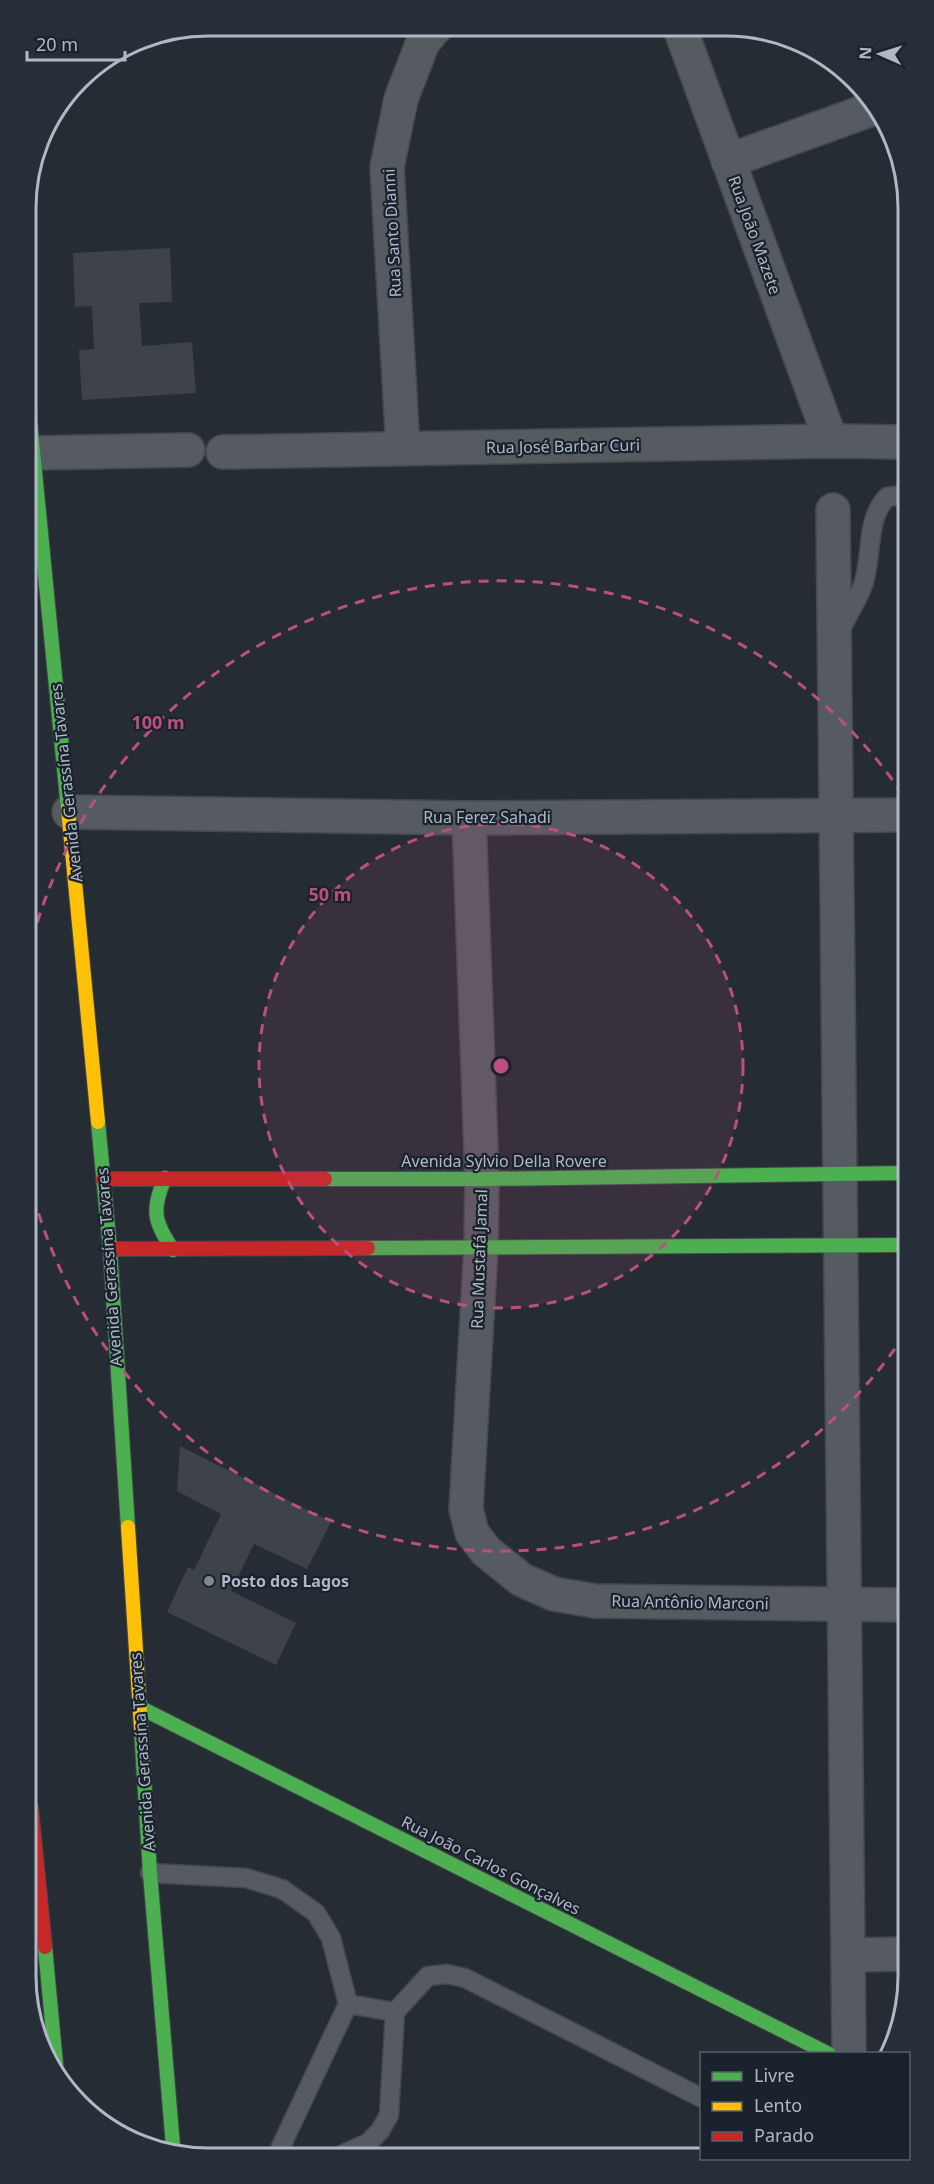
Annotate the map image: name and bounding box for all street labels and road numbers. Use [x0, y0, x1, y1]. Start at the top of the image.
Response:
street label: Rua Santo Dianni [378, 168, 406, 298]
street label: Rua João Mazete [723, 173, 787, 297]
street label: Rua José Barbar Curi [486, 434, 640, 458]
street label: Avenida Gerassína Tavares [45, 683, 87, 883]
street label: Rua Ferez Sahadi [423, 806, 551, 828]
street label: Avenida Sylvio Della Rovere [401, 1150, 607, 1172]
street label: Avenida Gerassína Tavares [91, 1167, 127, 1367]
street label: Rua Mustafá Jamal [466, 1189, 492, 1329]
street label: Rua Antônio Marconi [611, 1590, 769, 1614]
street label: Avenida Gerassína Tavares [124, 1652, 160, 1852]
street label: Rua João Carlos Gonçalves [398, 1810, 584, 1920]

